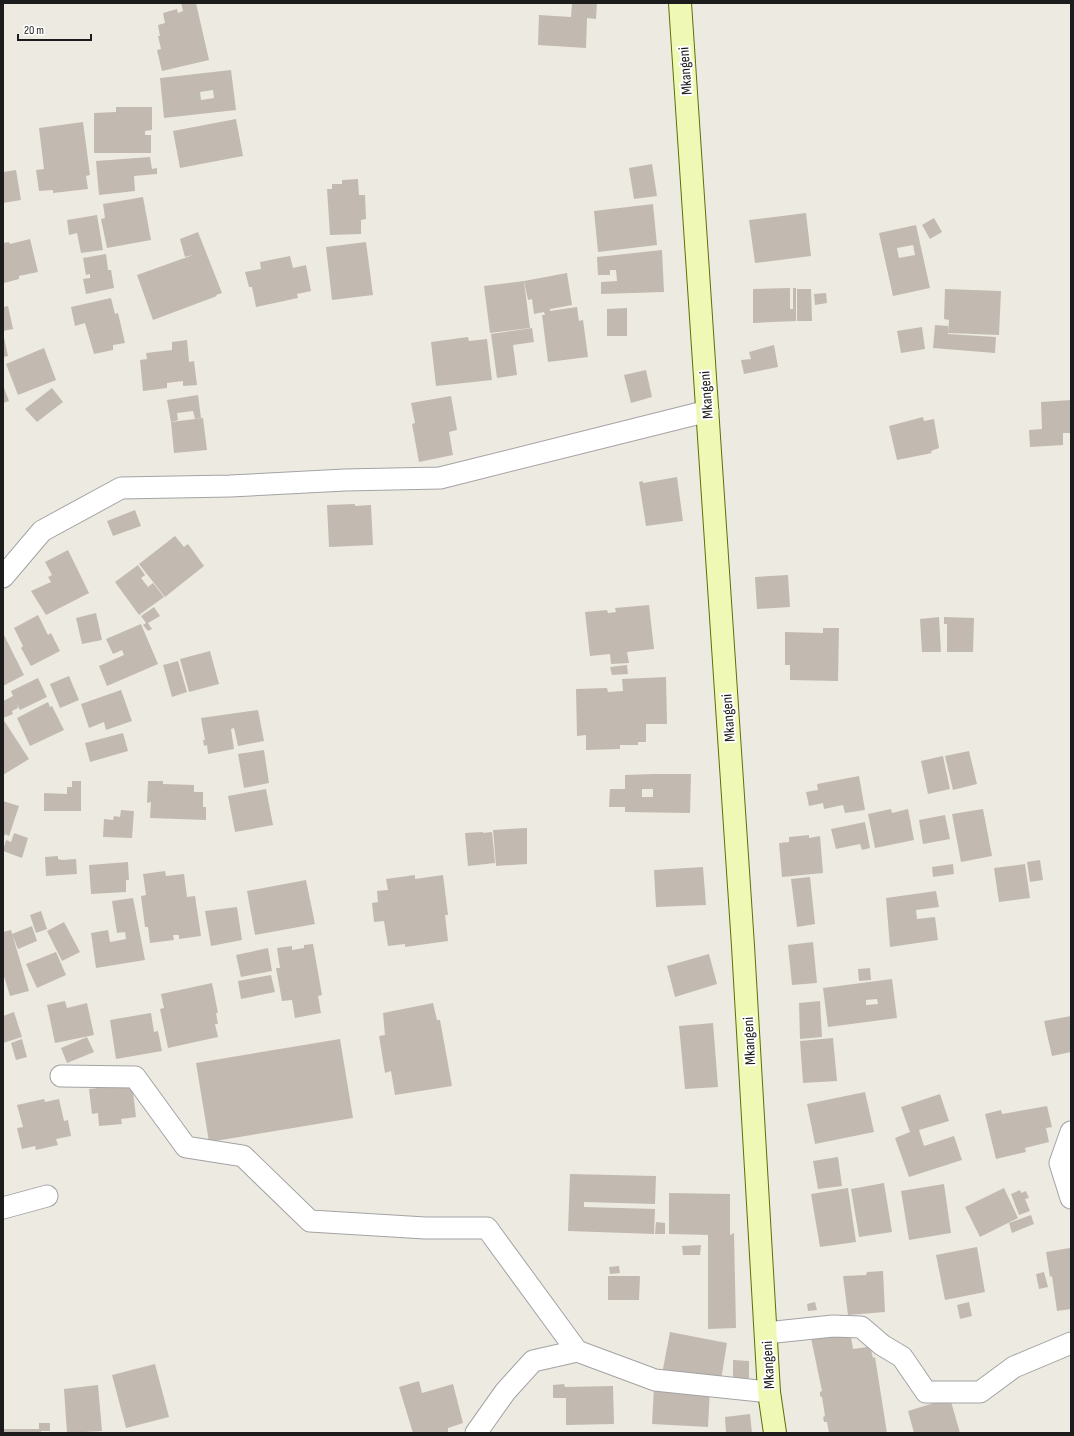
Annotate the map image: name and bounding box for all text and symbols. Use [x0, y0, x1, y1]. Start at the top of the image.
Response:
scale bar [18, 16, 91, 42]
text: 20 m [24, 23, 44, 38]
street label: Mkangeni [674, 46, 697, 96]
street label: Mkangeni [695, 370, 718, 420]
street label: Mkangeni [717, 693, 740, 743]
street label: Mkangeni [739, 1016, 760, 1065]
street label: Mkangeni [758, 1340, 779, 1389]

